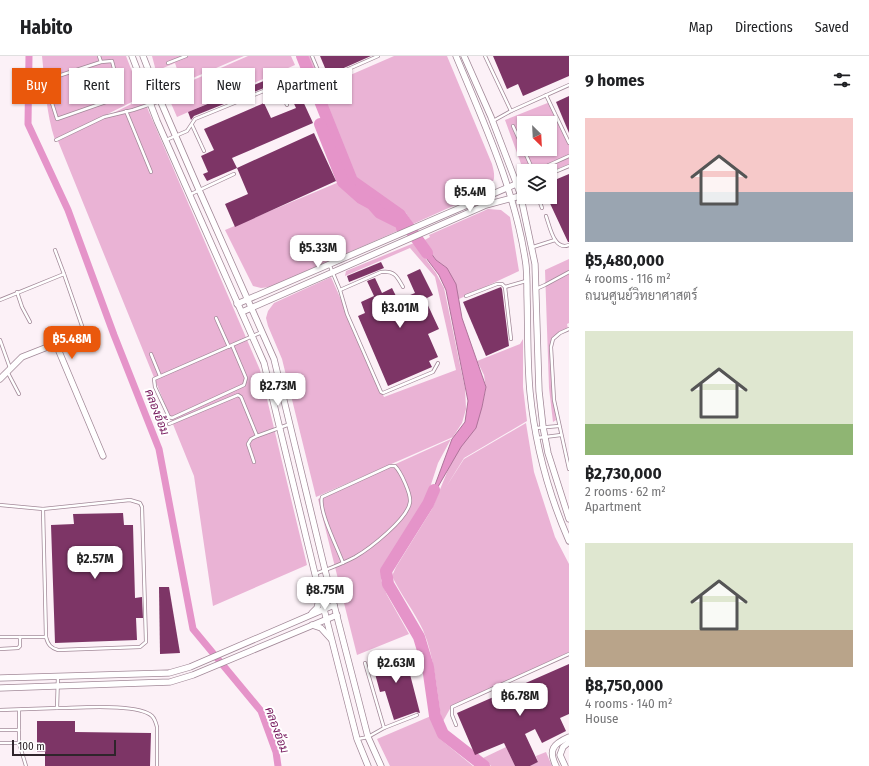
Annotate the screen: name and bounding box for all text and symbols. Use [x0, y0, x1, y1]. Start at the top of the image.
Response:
text: Habito [20, 16, 73, 39]
text: Map [689, 19, 713, 36]
text: Directions [735, 19, 793, 36]
text: Saved [815, 19, 849, 36]
chip: Buy [12, 68, 61, 104]
chip: Rent [69, 68, 124, 104]
chip: Filters [132, 68, 194, 104]
chip: New [202, 68, 255, 104]
chip: Apartment [263, 68, 352, 104]
icon: filters [831, 69, 853, 91]
text: 9 homes [585, 70, 644, 91]
north arrow [517, 116, 557, 156]
map controls [517, 116, 557, 204]
icon: home [683, 144, 755, 216]
button: layers [517, 164, 557, 204]
pin: ฿5.4M [442, 179, 498, 213]
text: ฿5.4M [454, 184, 486, 199]
pin: ฿5.33M [285, 235, 351, 269]
text: ฿5.33M [299, 240, 337, 255]
text: ฿5,480,000 [585, 250, 664, 271]
text: 4 rooms · 116 m² [585, 271, 671, 286]
text: ถนนศูนย์วิทยาศาสตร์ [585, 288, 697, 303]
pin: ฿3.01M [367, 295, 433, 329]
text: ฿3.01M [381, 300, 419, 315]
pin: ฿5.48M [39, 326, 105, 360]
text: ฿5.48M [53, 331, 91, 346]
icon: home [683, 357, 755, 429]
pin: ฿2.73M [245, 373, 311, 407]
text: ฿2.73M [260, 378, 296, 393]
water label: คลองอ้อม [142, 387, 172, 438]
text: ฿2,730,000 [585, 463, 662, 484]
text: 2 rooms · 62 m² [585, 484, 666, 499]
text: Apartment [585, 499, 641, 514]
pin: ฿2.57M [62, 546, 128, 580]
text: ฿2.57M [76, 551, 114, 566]
icon: home [683, 569, 755, 641]
pin: ฿8.75M [292, 577, 358, 611]
text: ฿8.75M [306, 582, 344, 597]
pin: ฿2.63M [363, 650, 429, 684]
text: ฿2.63M [377, 655, 415, 670]
text: ฿8,750,000 [585, 675, 663, 696]
pin: ฿6.78M [487, 683, 553, 717]
text: ฿6.78M [501, 688, 539, 703]
text: 4 rooms · 140 m² [585, 696, 672, 711]
water label: คลองอ้อม [262, 705, 292, 756]
text: House [585, 711, 619, 726]
scale bar [12, 738, 116, 757]
text: 100 m [18, 740, 45, 753]

